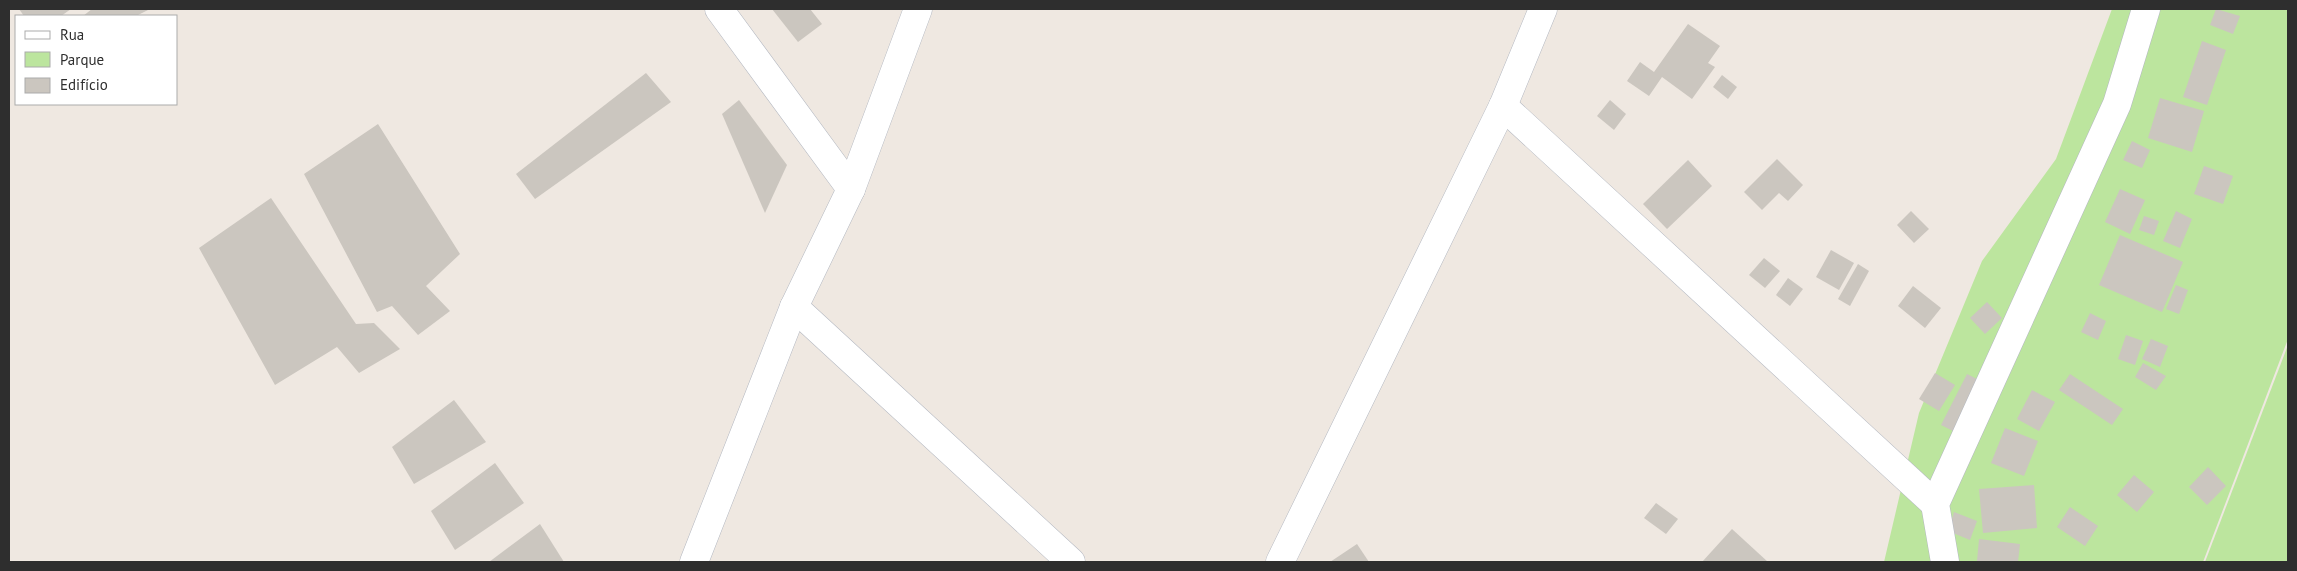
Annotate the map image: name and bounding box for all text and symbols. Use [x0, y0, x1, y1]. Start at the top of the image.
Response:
legend [15, 15, 178, 105]
text: Rua [60, 25, 84, 44]
text: Parque [60, 50, 104, 69]
text: Edifício [60, 75, 108, 94]

